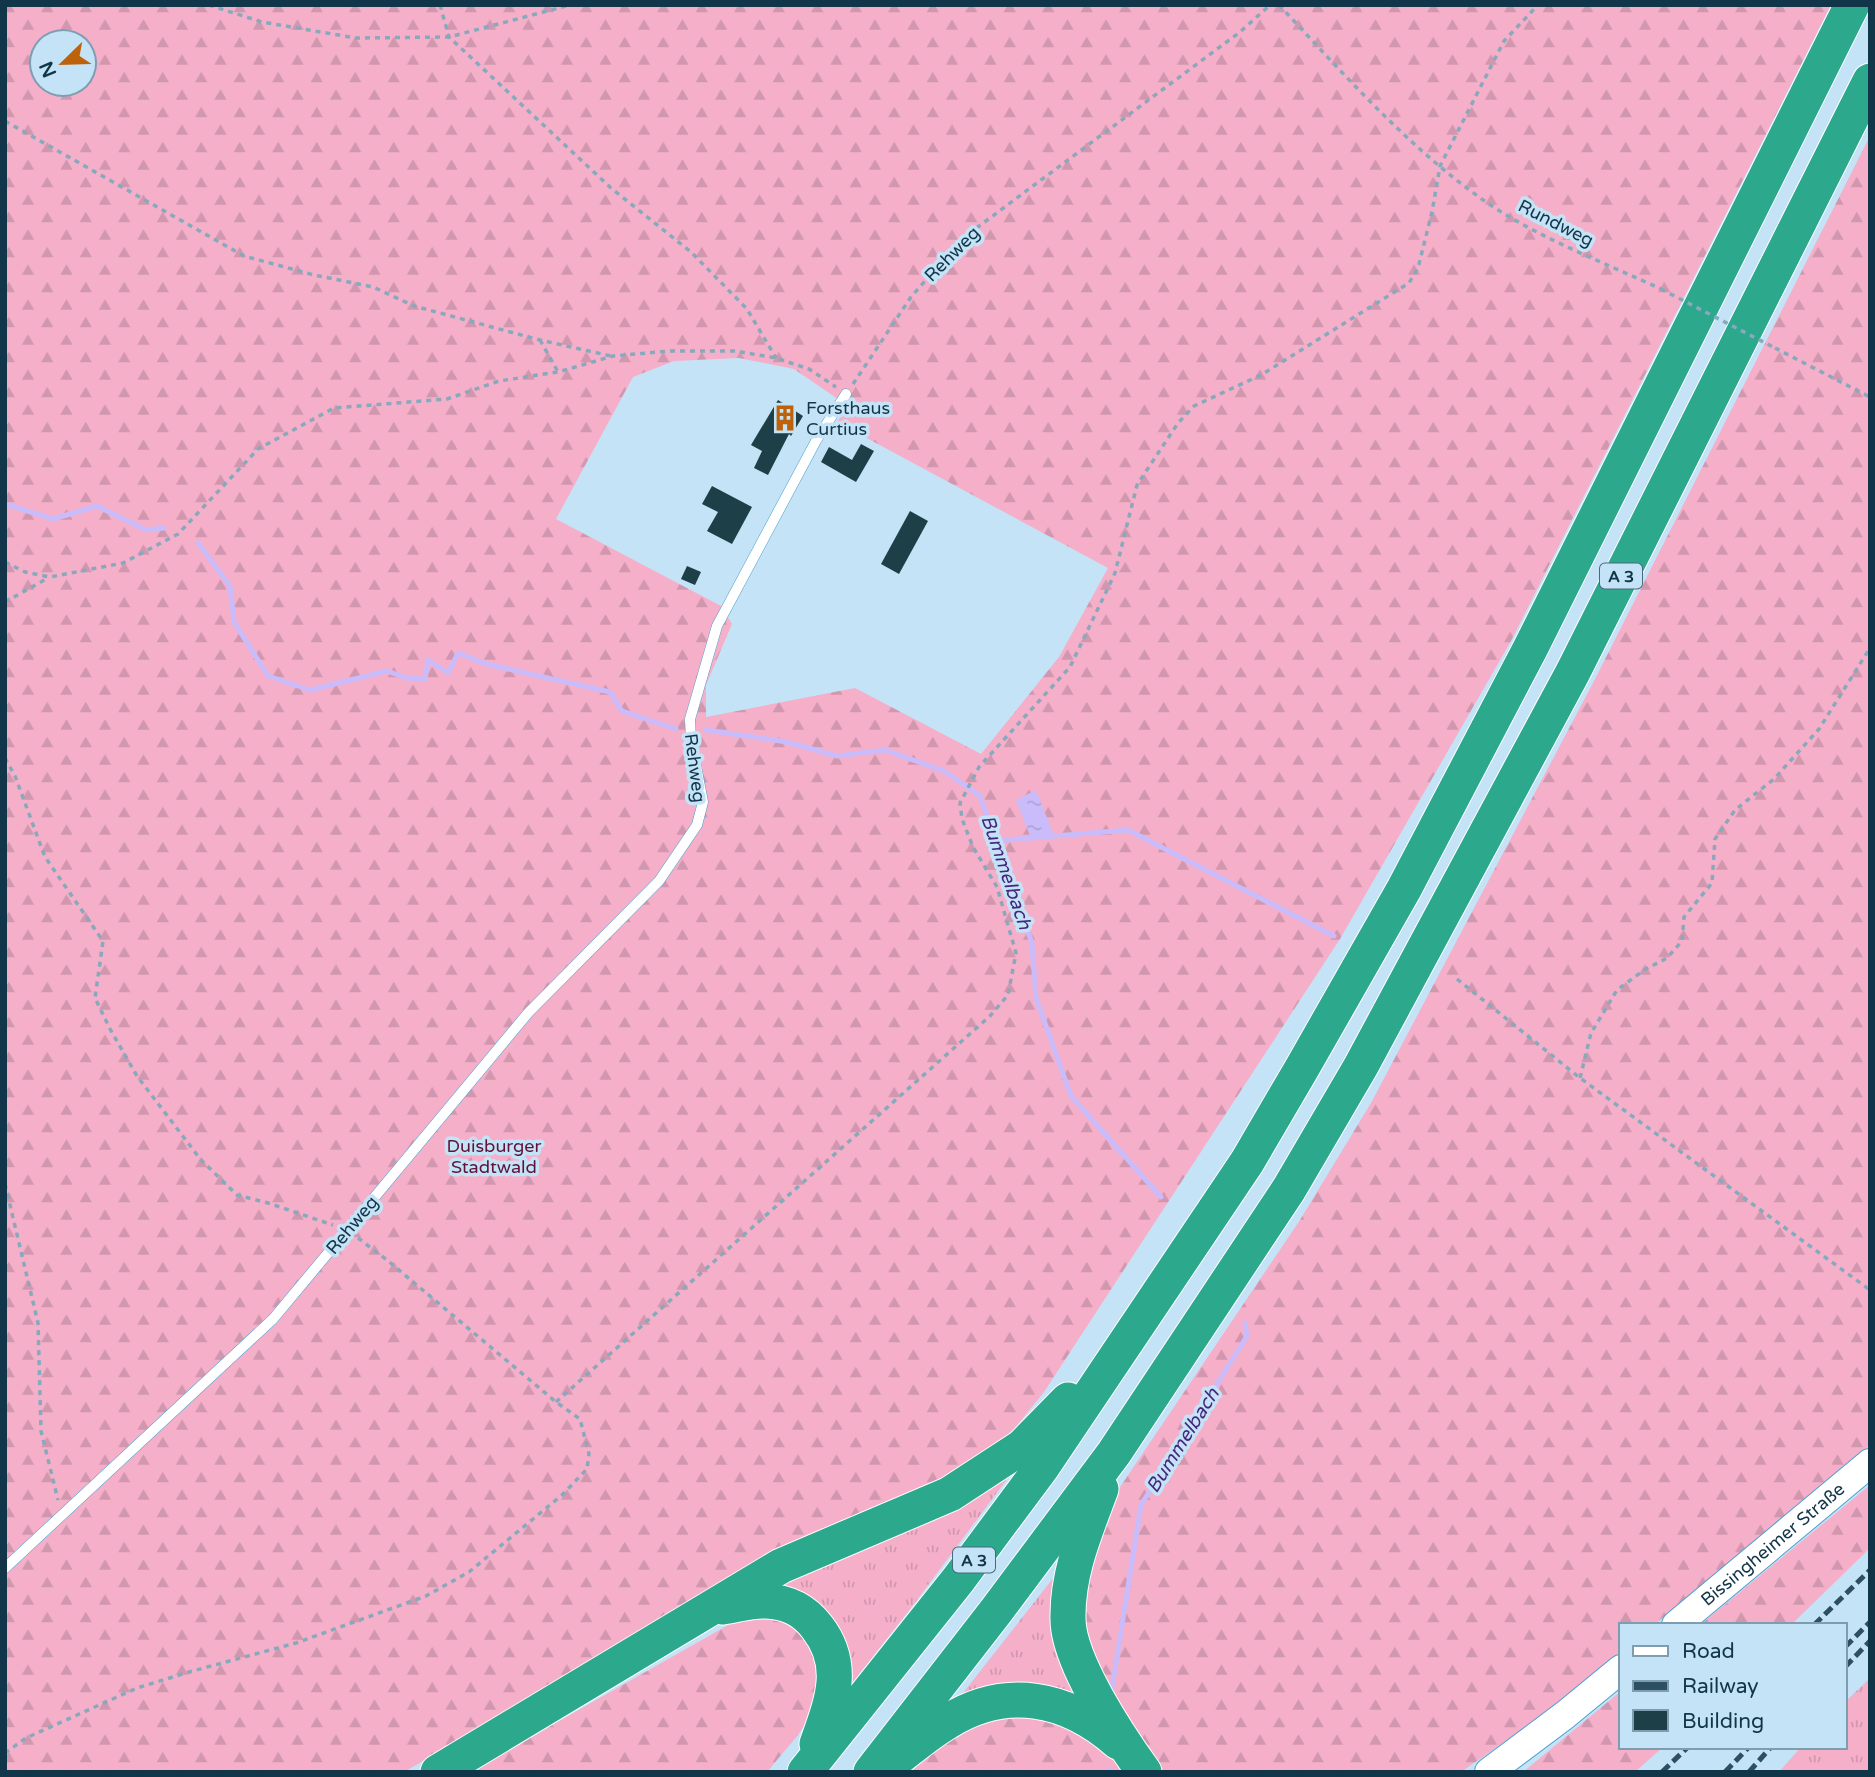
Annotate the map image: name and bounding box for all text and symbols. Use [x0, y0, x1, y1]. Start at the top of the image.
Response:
north arrow [28, 28, 98, 98]
text: N [35, 58, 61, 81]
street label: Rundweg [1515, 195, 1597, 251]
street label: Rehweg [920, 222, 984, 286]
place label: Forsthaus Curtius [806, 397, 890, 440]
building icon: Forsthaus Curtius [770, 403, 800, 433]
road number: A 3 [1600, 564, 1642, 589]
street label: Rehweg [680, 732, 710, 804]
water label: Bummelbach [976, 812, 1036, 933]
park label: Duisburger Stadtwald [447, 1135, 542, 1178]
street label: Rehweg [321, 1191, 383, 1259]
water label: Bummelbach [1142, 1384, 1224, 1497]
street label: Bissingheimer Straße [1696, 1478, 1849, 1611]
road number: A 3 [953, 1548, 995, 1572]
legend [1619, 1623, 1847, 1749]
text: Road [1682, 1639, 1735, 1664]
text: Railway [1682, 1674, 1759, 1699]
text: Building [1682, 1709, 1764, 1734]

